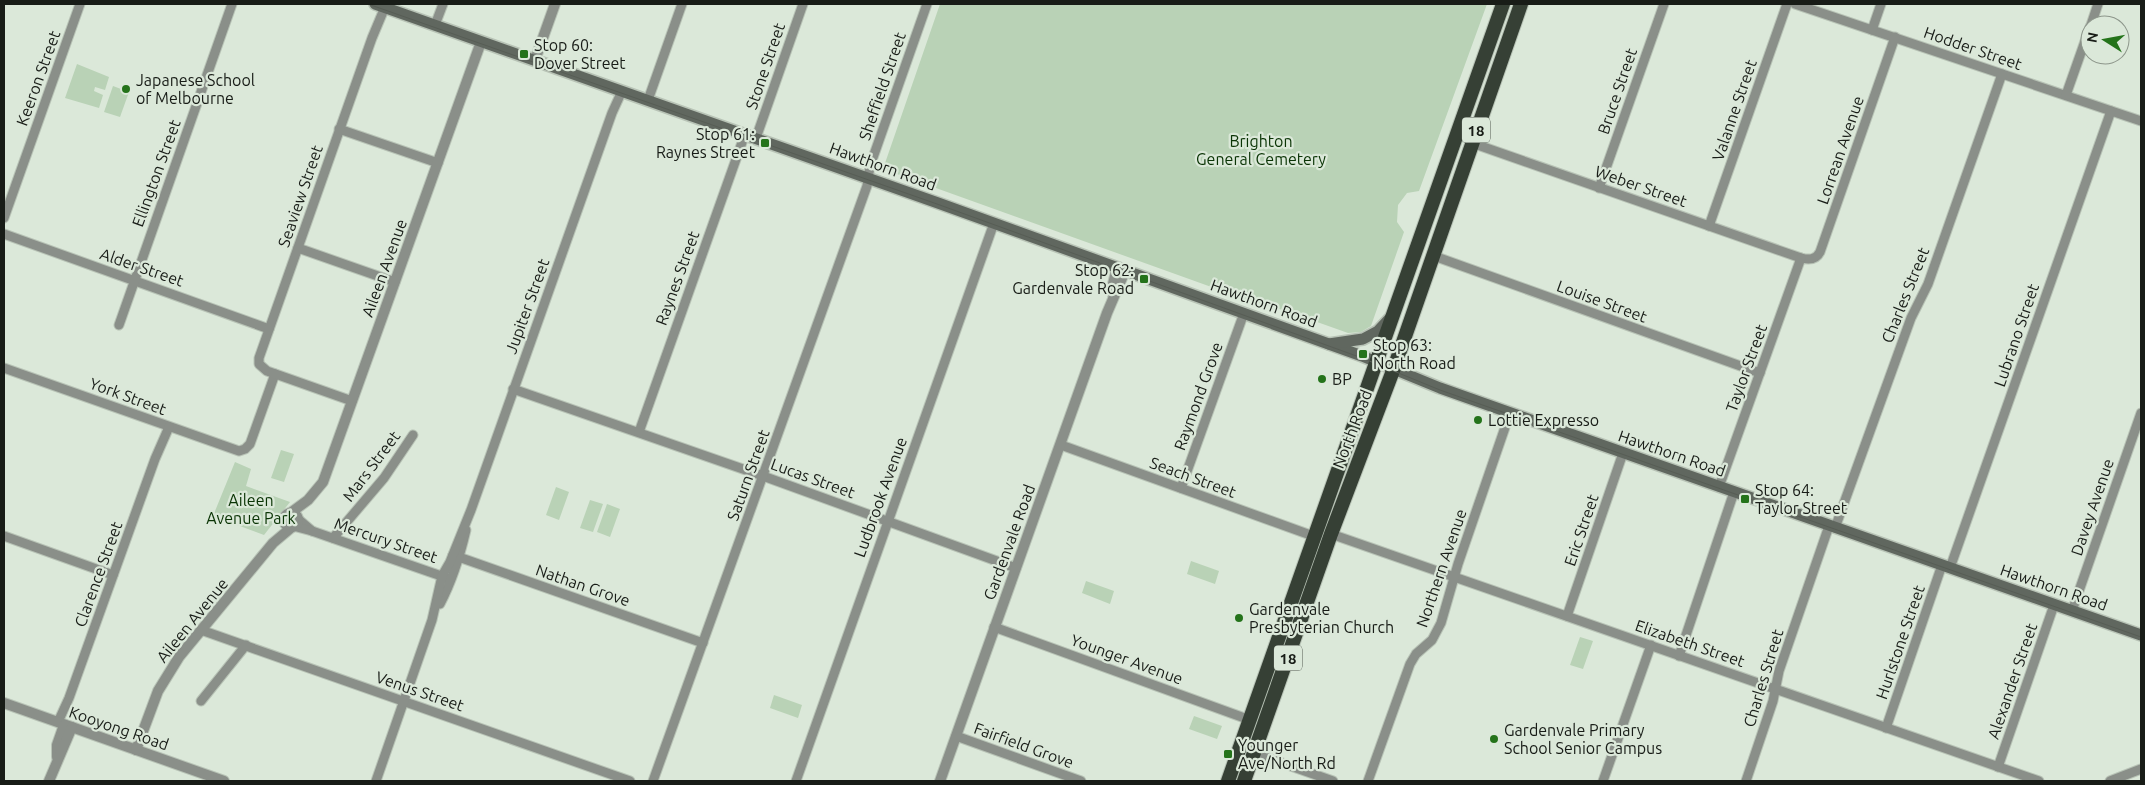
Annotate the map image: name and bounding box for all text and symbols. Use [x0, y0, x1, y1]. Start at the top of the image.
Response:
north arrow [2080, 15, 2130, 65]
street label: Stone Street [742, 20, 788, 112]
street label: Hodder Street [1922, 23, 2025, 73]
street label: Keeron Street [12, 27, 64, 128]
street label: Sheffield Street [855, 29, 909, 142]
text: N [2083, 31, 2101, 44]
place label: Stop 60: Dover Street [534, 36, 626, 72]
street label: Bruce Street [1594, 45, 1640, 136]
marker: Stop 60: Dover Street [518, 48, 530, 60]
street label: Valanne Street [1708, 56, 1760, 163]
place label: Japanese School of Melbourne [136, 71, 255, 107]
marker: Japanese School of Melbourne [120, 83, 132, 95]
street label: Lorrean Avenue [1813, 93, 1867, 207]
street label: Ellington Street [128, 116, 184, 229]
road number: 18 [1462, 118, 1490, 142]
place label: Stop 61: Raynes Street [656, 125, 756, 161]
park label: Brighton General Cemetery [1196, 132, 1326, 168]
marker: Stop 61: Raynes Street [759, 137, 771, 149]
street label: Hawthorn Road [827, 138, 939, 194]
street label: Seaview Street [274, 142, 326, 249]
street label: Weber Street [1593, 162, 1690, 210]
street label: Aileen Avenue [358, 217, 410, 319]
street label: Raynes Street [652, 228, 703, 328]
street label: Alder Street [98, 244, 187, 290]
street label: Charles Street [1878, 244, 1933, 345]
street label: Jupiter Street [501, 255, 553, 356]
place label: Stop 62: Gardenvale Road [1012, 261, 1134, 297]
marker: Stop 62: Gardenvale Road [1138, 273, 1150, 285]
street label: Hawthorn Road [1208, 275, 1320, 331]
street label: Louise Street [1554, 276, 1650, 326]
street label: Lubrano Street [1990, 280, 2042, 389]
street label: Taylor Street [1722, 321, 1770, 414]
place label: Stop 63: North Road [1373, 336, 1456, 372]
street label: Raymond Grove [1170, 339, 1226, 453]
marker: Stop 63: North Road [1357, 348, 1369, 360]
place label: BP [1332, 370, 1352, 388]
marker: BP [1316, 373, 1328, 385]
street label: York Street [87, 374, 170, 418]
street label: North Road [1329, 387, 1375, 471]
place label: Lottie Expresso [1488, 411, 1599, 429]
marker: Lottie Expresso [1472, 414, 1484, 426]
street label: Saturn Street [723, 426, 773, 523]
street label: Hawthorn Road [1616, 426, 1728, 480]
street label: Mars Street [339, 427, 404, 505]
street label: Ludbrook Avenue [850, 435, 910, 559]
street label: Seach Street [1147, 453, 1239, 501]
street label: Lucas Street [768, 454, 858, 502]
street label: Davey Avenue [2067, 456, 2117, 558]
place label: Stop 64: Taylor Street [1755, 481, 1848, 517]
street label: Gardenvale Road [980, 482, 1038, 602]
park label: Aileen Avenue Park [206, 491, 296, 527]
street label: Eric Street [1560, 491, 1602, 568]
marker: Stop 64: Taylor Street [1739, 493, 1751, 505]
street label: Northern Avenue [1412, 507, 1470, 629]
street label: Mercury Street [332, 514, 441, 566]
street label: Clarence Street [71, 518, 126, 629]
street label: Nathan Grove [533, 560, 633, 610]
street label: Hawthorn Road [1998, 560, 2110, 614]
street label: Aileen Avenue [153, 574, 231, 666]
street label: Hurlstone Street [1872, 582, 1928, 701]
place label: Gardenvale Presbyterian Church [1249, 600, 1394, 636]
marker: Gardenvale Presbyterian Church [1233, 612, 1245, 624]
street label: Elizabeth Street [1633, 616, 1748, 670]
street label: Alexander Street [1984, 620, 2041, 741]
street label: Charles Street [1740, 626, 1787, 729]
street label: Younger Avenue [1069, 630, 1185, 688]
road number: 18 [1274, 646, 1302, 670]
street label: Venus Street [374, 668, 467, 715]
street label: Kooyong Road [67, 703, 171, 753]
street label: Fairfield Grove [972, 719, 1076, 771]
place label: Gardenvale Primary School Senior Campus [1504, 721, 1662, 757]
marker: Gardenvale Primary School Senior Campus [1488, 733, 1500, 745]
place label: Younger Ave/North Rd [1238, 736, 1336, 772]
marker: Younger Ave/North Rd [1222, 748, 1234, 760]

